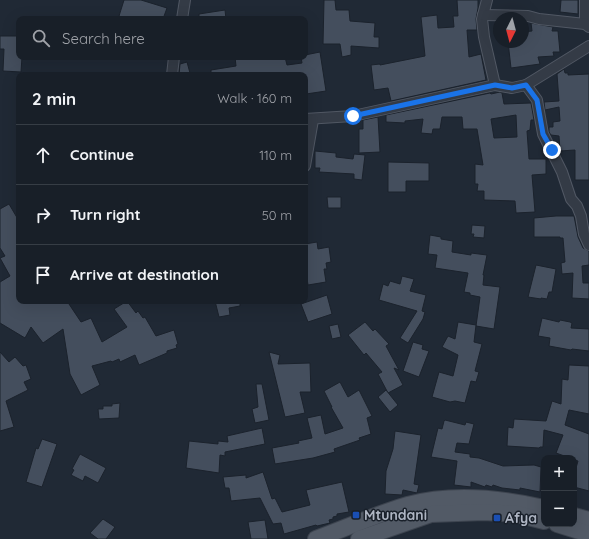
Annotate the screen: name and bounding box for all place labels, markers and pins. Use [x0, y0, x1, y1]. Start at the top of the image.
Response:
place label: Mtundani [364, 506, 427, 524]
place label: Afya [505, 509, 537, 527]
marker: Mtundani [351, 510, 361, 520]
marker: Afya [492, 513, 502, 523]

